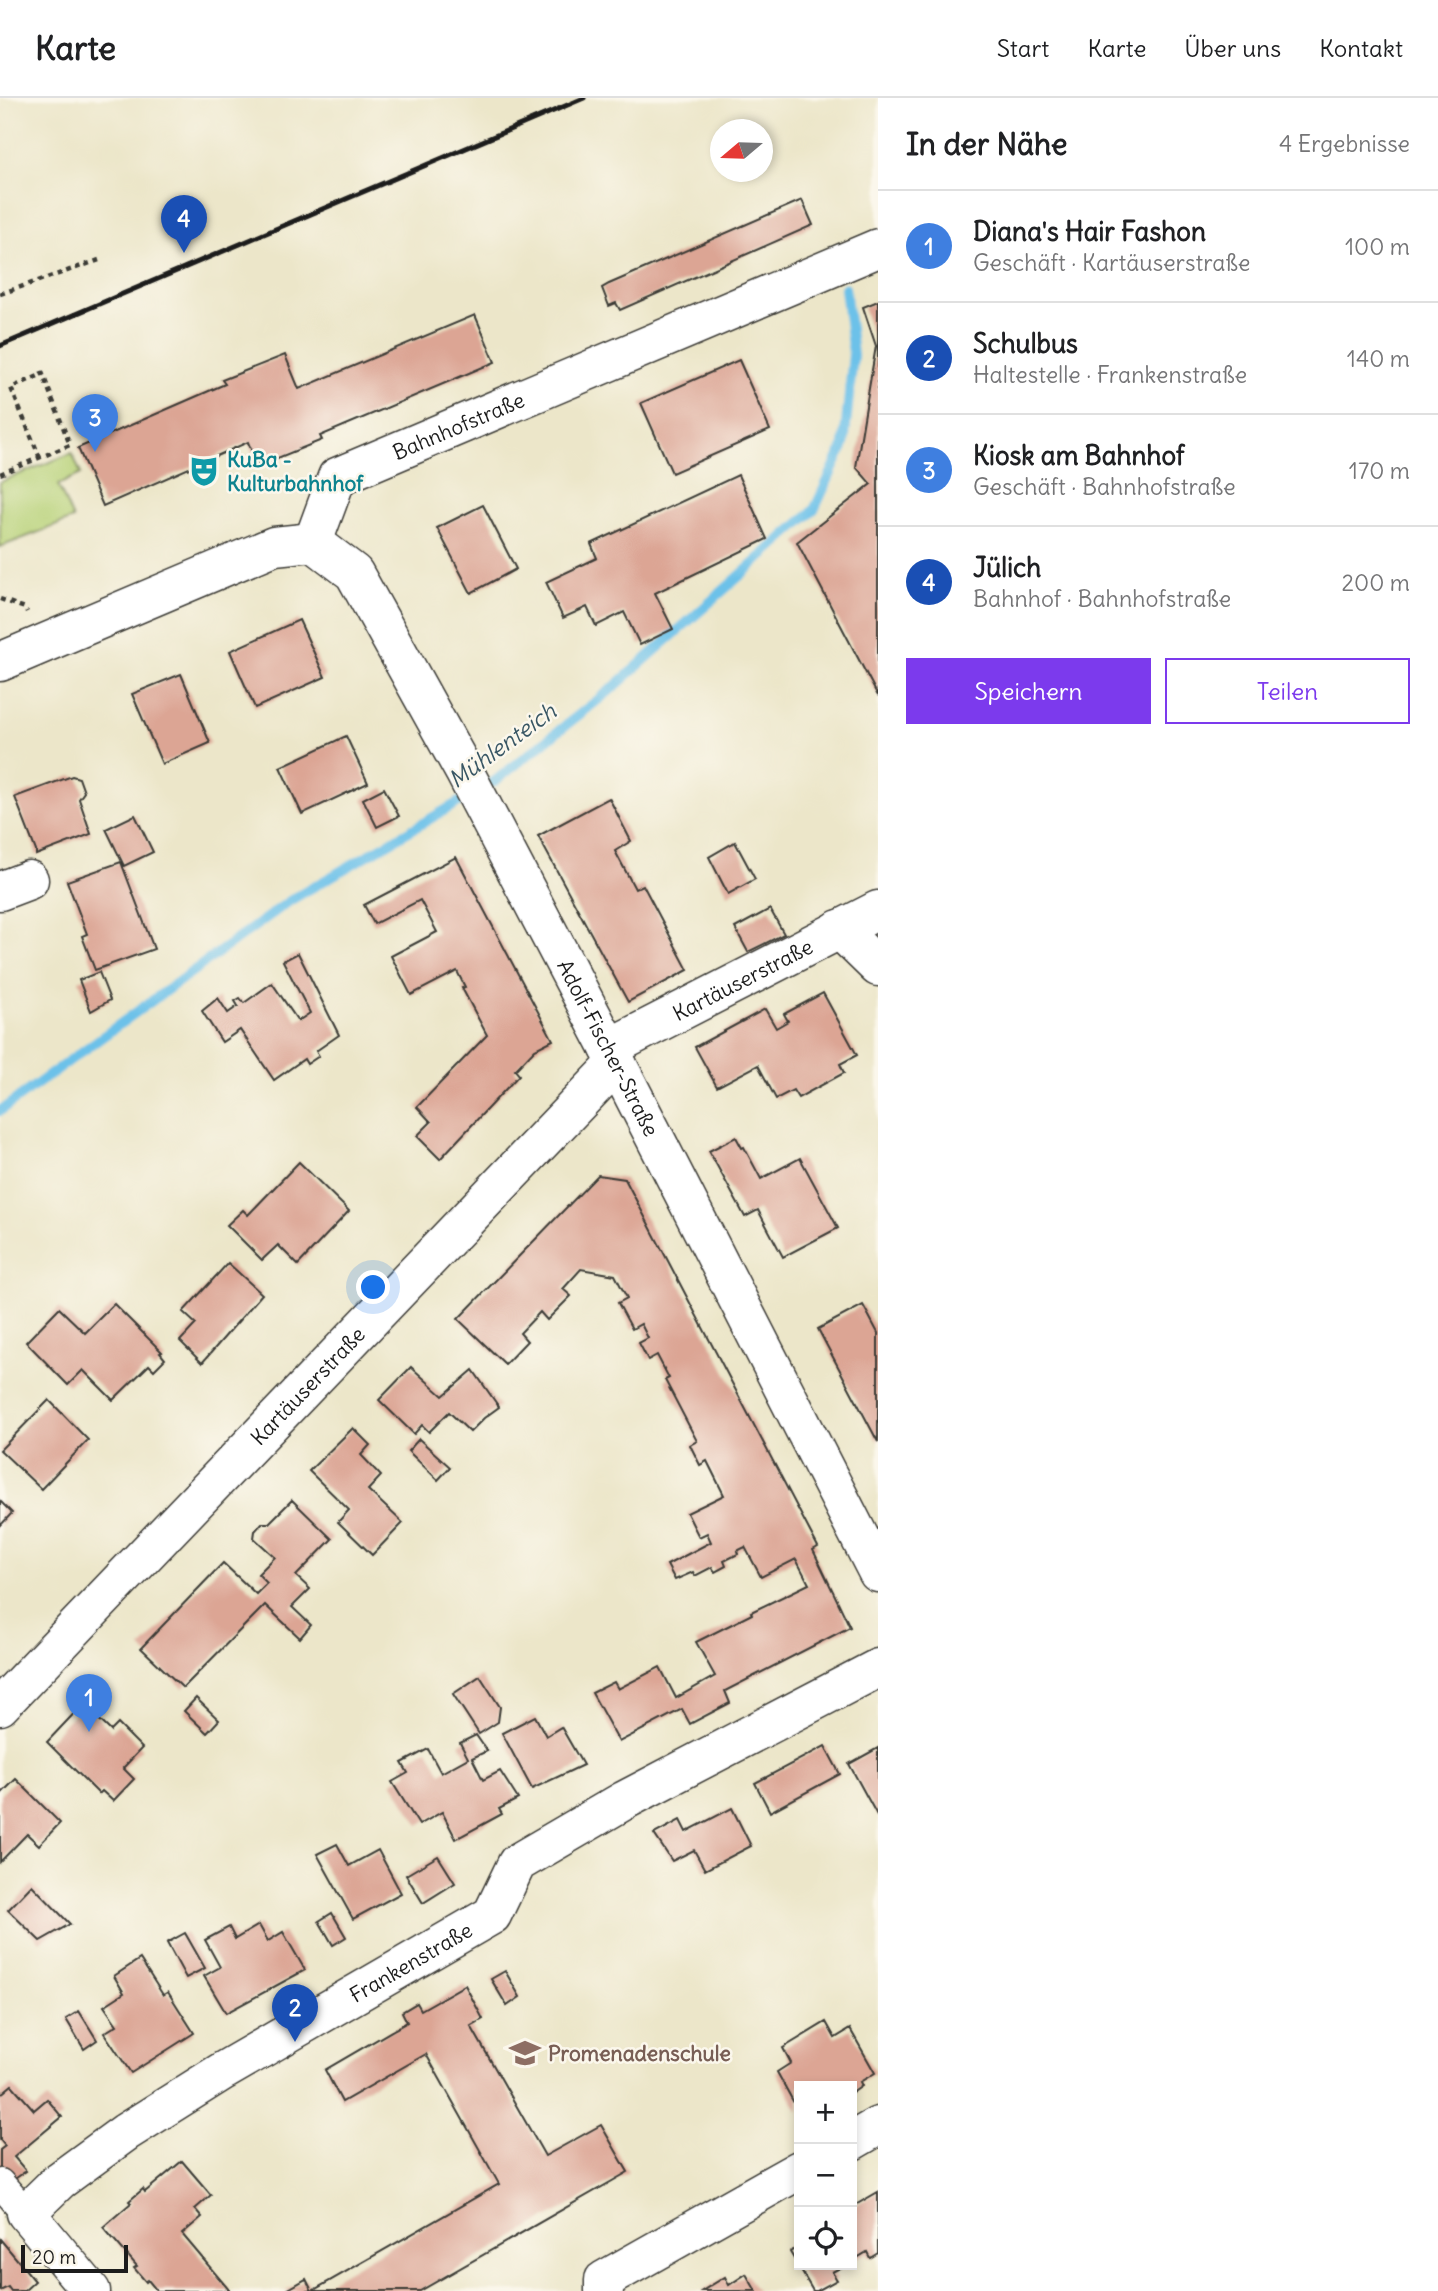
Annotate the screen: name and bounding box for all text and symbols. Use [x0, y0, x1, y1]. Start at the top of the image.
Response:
text: Karte [35, 27, 116, 69]
text: Start [997, 33, 1049, 63]
text: Karte [1087, 33, 1146, 63]
text: Über uns [1184, 33, 1281, 63]
text: Kontakt [1319, 33, 1403, 63]
north arrow [710, 119, 773, 182]
text: In der Nähe [906, 125, 1068, 163]
text: 4 Ergebnisse [1279, 129, 1410, 158]
pin: 4 [161, 195, 207, 253]
text: Diana's Hair Fashon [973, 215, 1206, 248]
text: 1 [924, 232, 934, 261]
text: 100 m [1345, 232, 1410, 261]
text: Geschäft · Kartäuserstraße [973, 248, 1250, 277]
text: Schulbus [973, 327, 1078, 360]
text: 2 [923, 344, 935, 373]
text: 140 m [1347, 344, 1410, 373]
text: Haltestelle · Frankenstraße [973, 360, 1247, 389]
street label: Bahnhofstraße [388, 386, 528, 465]
pin: 3 [72, 394, 118, 452]
text: Kiosk am Bahnhof [973, 439, 1185, 472]
place label: KuBa - Kulturbahnhof [227, 446, 364, 497]
theatre icon: KuBa - Kulturbahnhof [187, 454, 221, 488]
text: 3 [922, 456, 936, 485]
text: 170 m [1349, 456, 1410, 485]
text: Geschäft · Bahnhofstraße [973, 472, 1236, 501]
text: Jülich [973, 551, 1041, 584]
text: 4 [922, 568, 936, 597]
text: 200 m [1341, 568, 1410, 597]
text: Bahnhof · Bahnhofstraße [973, 584, 1231, 613]
button: Speichern [906, 658, 1151, 724]
button: Teilen [1165, 658, 1410, 724]
water label: Mühlenteich [443, 696, 562, 794]
street label: Kartäuserstraße [668, 932, 817, 1027]
street label: Adolf-Fischer-Straße [552, 955, 665, 1140]
your location [356, 1270, 390, 1304]
street label: Kartäuserstraße [244, 1321, 370, 1450]
pin: 1 [66, 1674, 112, 1732]
street label: Frankenstraße [344, 1916, 477, 2008]
pin: 2 [272, 1984, 318, 2042]
school or university icon: Promenadenschule [508, 2036, 542, 2070]
place label: Promenadenschule [548, 2040, 731, 2067]
map controls [794, 2081, 857, 2270]
button: + [794, 2081, 857, 2144]
button: − [794, 2144, 857, 2207]
button: locate [794, 2207, 857, 2270]
scale bar [21, 2242, 128, 2274]
text: 20 m [32, 2245, 76, 2269]

